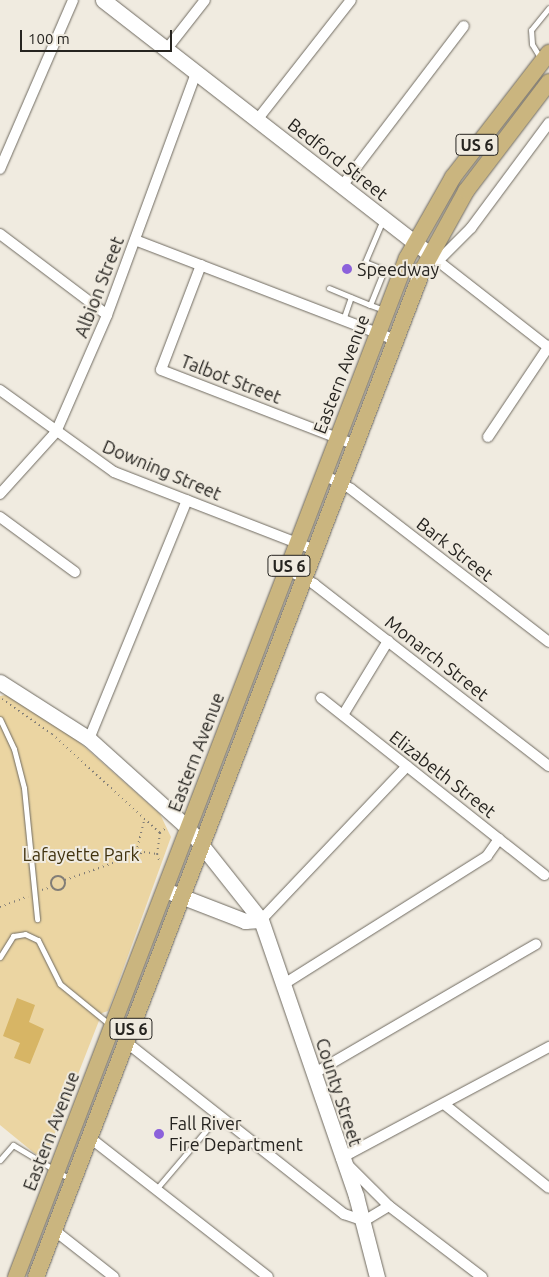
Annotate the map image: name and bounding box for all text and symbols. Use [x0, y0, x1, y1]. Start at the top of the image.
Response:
scale bar [22, 20, 175, 52]
text: 100 m [28, 30, 70, 47]
street label: Bedford Street [284, 113, 392, 205]
road number: US 6 [454, 132, 500, 158]
street label: Albion Street [70, 233, 128, 341]
place label: Speedway [357, 258, 439, 280]
marker: Speedway [341, 263, 353, 275]
street label: Eastern Avenue [308, 311, 374, 437]
street label: Talbot Street [178, 350, 284, 408]
street label: Downing Street [99, 435, 225, 505]
street label: Bark Street [413, 512, 497, 586]
road number: US 6 [266, 552, 312, 580]
street label: Monarch Street [381, 611, 493, 705]
street label: Eastern Avenue [163, 689, 229, 815]
street label: Elizabeth Street [386, 726, 500, 822]
park label: Lafayette Park [22, 843, 140, 865]
road number: US 6 [108, 1016, 154, 1042]
street label: County Street [311, 1035, 367, 1149]
street label: Eastern Avenue [18, 1068, 84, 1194]
place label: Fall River Fire Department [169, 1113, 303, 1156]
marker: Fall River Fire Department [153, 1128, 165, 1140]

